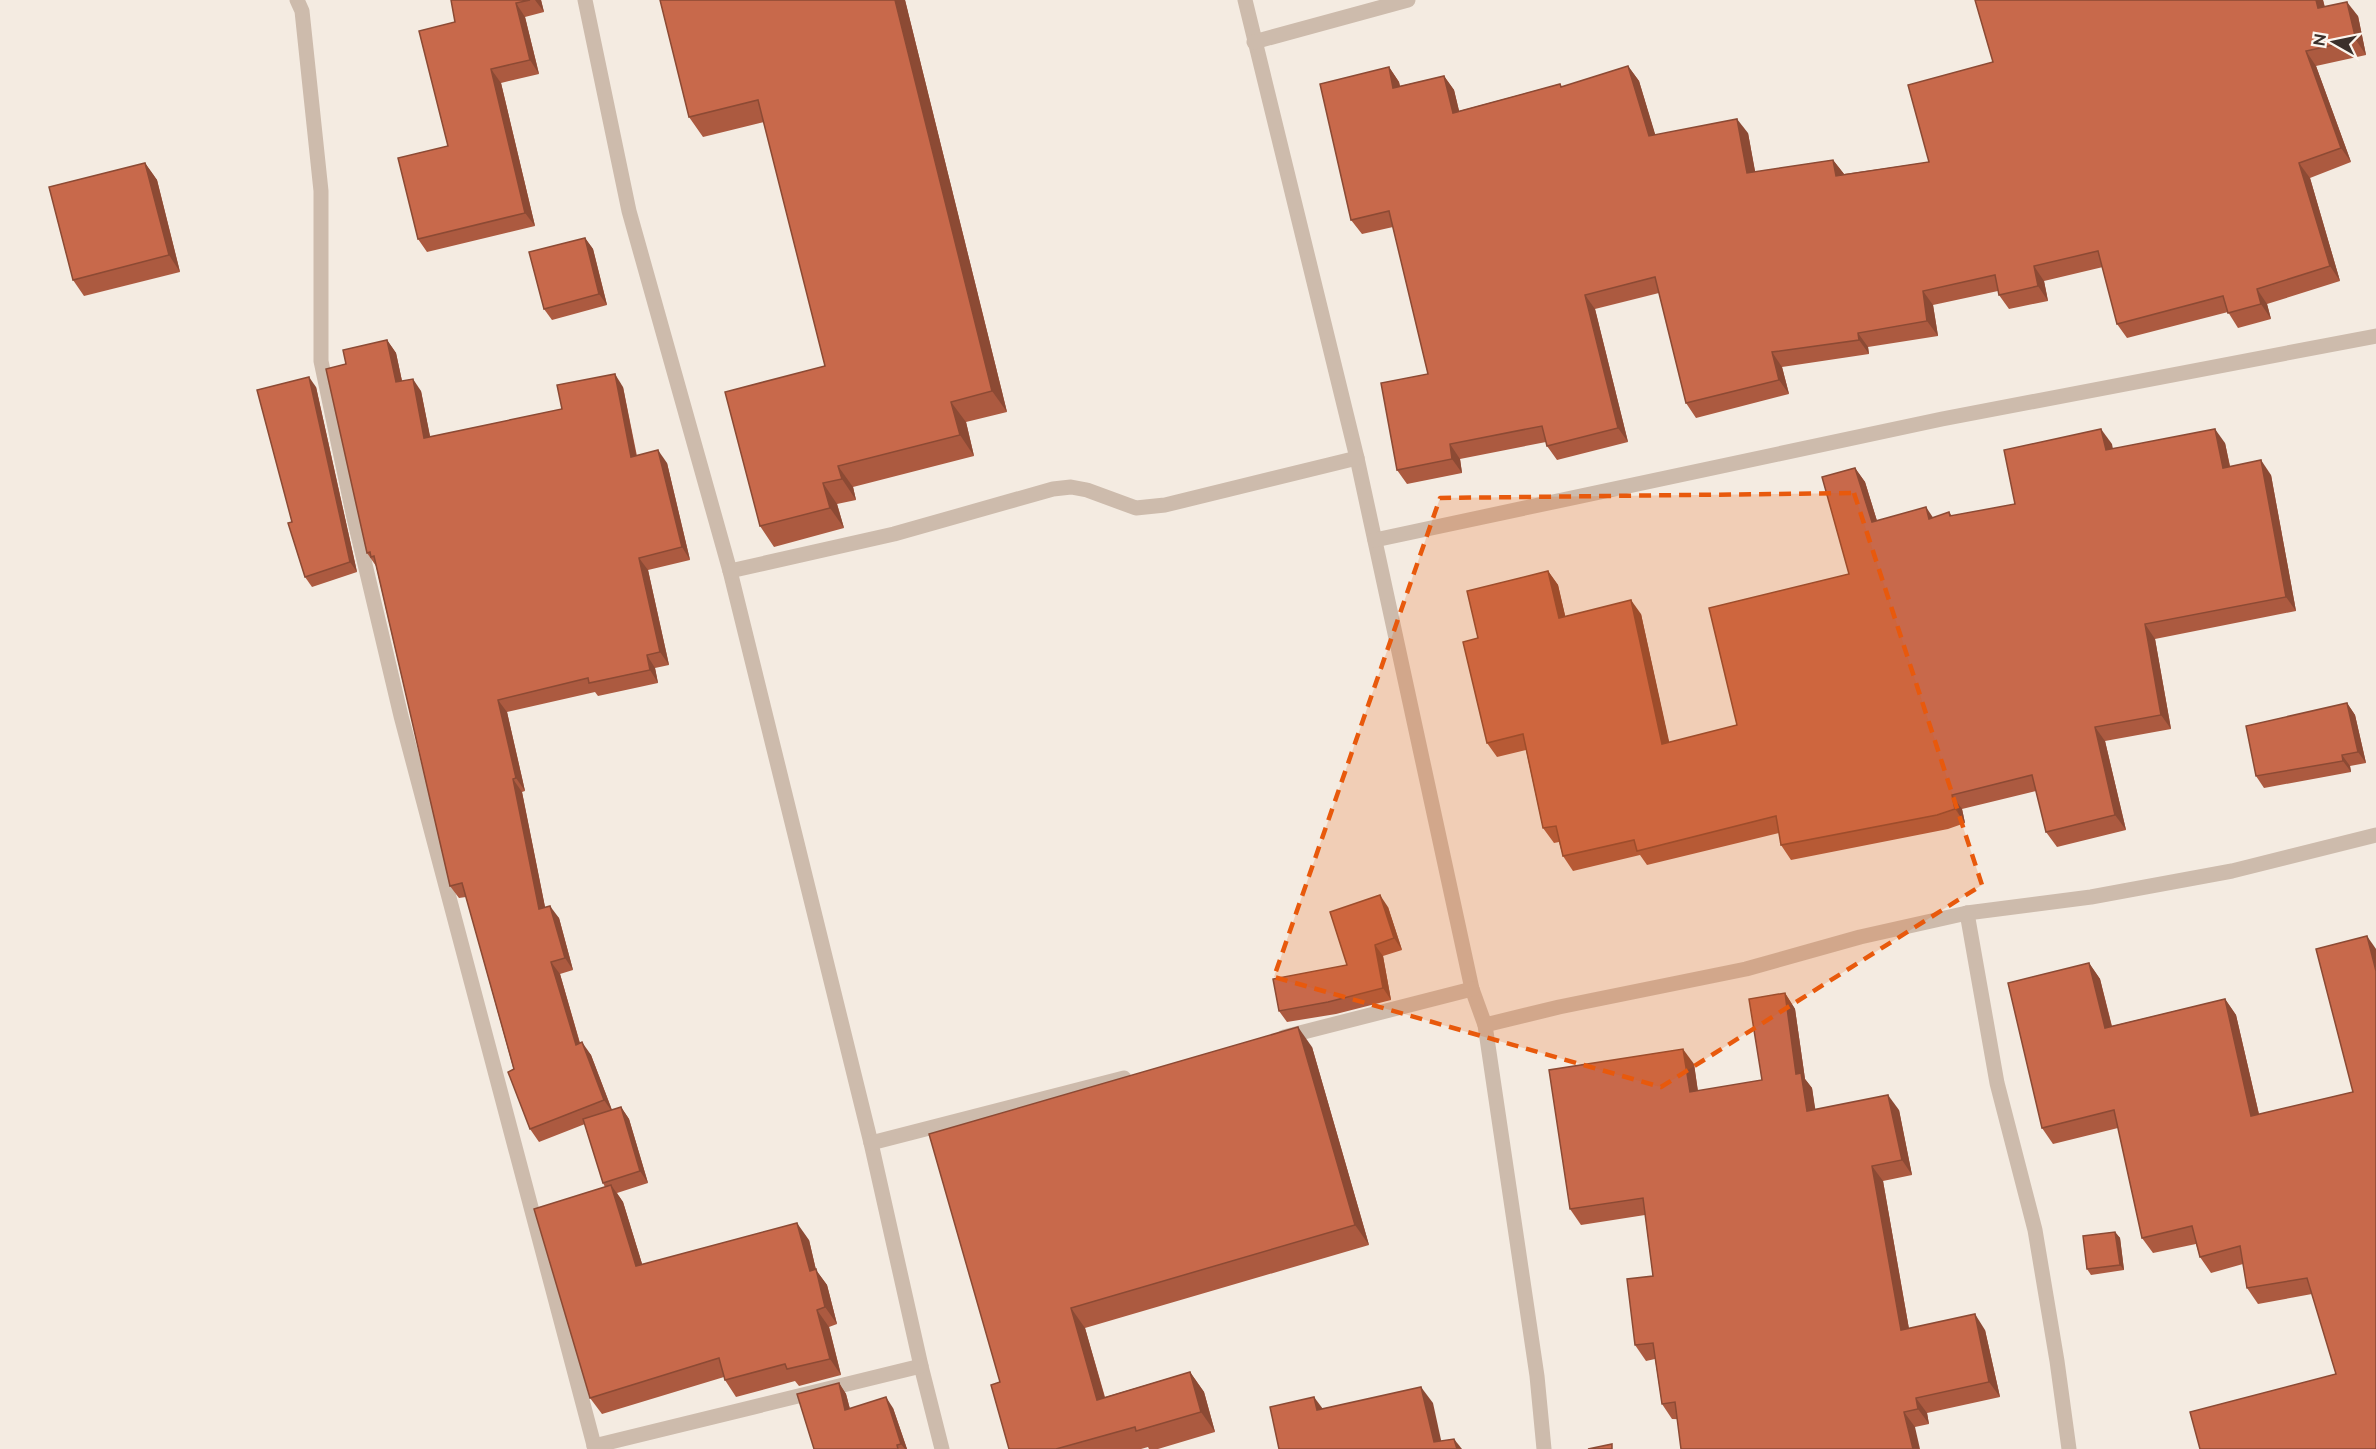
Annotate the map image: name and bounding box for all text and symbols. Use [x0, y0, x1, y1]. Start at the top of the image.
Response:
north arrow [2304, 12, 2364, 72]
text: N [2309, 32, 2330, 47]

